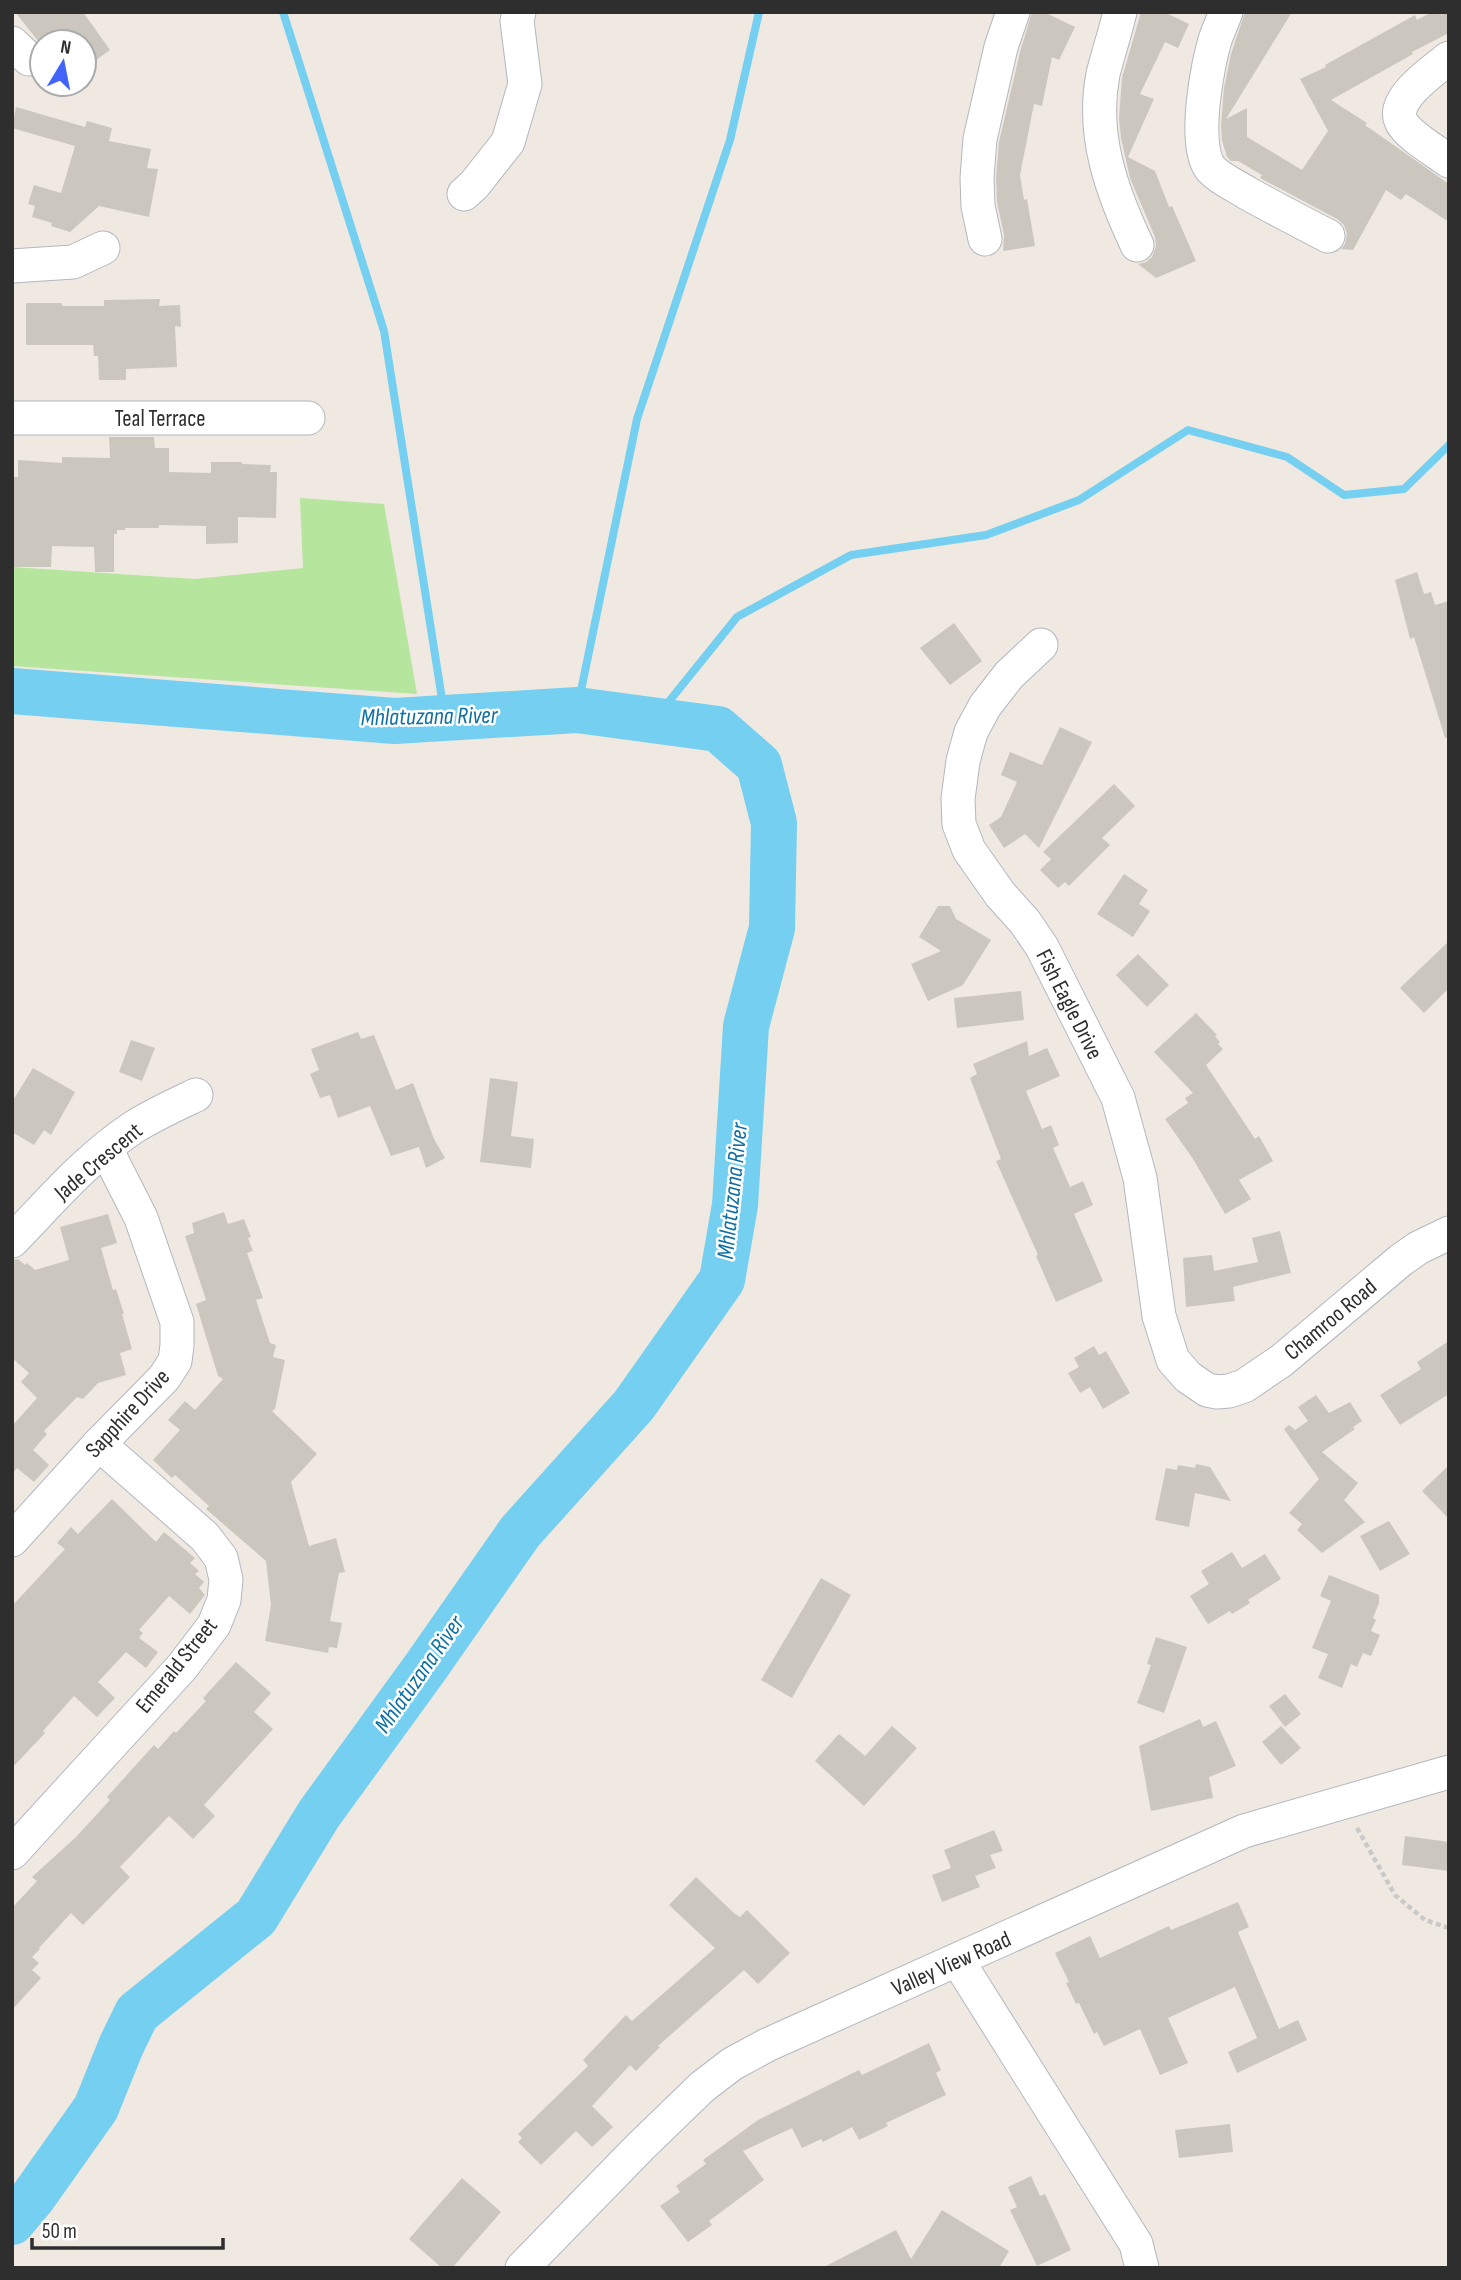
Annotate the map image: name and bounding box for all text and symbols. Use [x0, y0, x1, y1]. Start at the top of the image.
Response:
north arrow [28, 28, 98, 98]
text: N [59, 36, 73, 60]
street label: Teal Terrace [115, 405, 205, 433]
water label: Mhlatuzana River [360, 701, 499, 732]
street label: Fish Eagle Drive [1029, 945, 1109, 1064]
street label: Jade Crescent [48, 1117, 148, 1207]
water label: Mhlatuzana River [711, 1120, 754, 1261]
street label: Chamroo Road [1279, 1273, 1383, 1366]
street label: Sapphire Drive [80, 1363, 176, 1464]
water label: Mhlatuzana River [368, 1609, 471, 1739]
street label: Emerald Street [130, 1612, 224, 1719]
street label: Valley View Road [888, 1925, 1015, 2003]
scale bar [32, 2206, 222, 2250]
text: 50 m [42, 2219, 77, 2244]

